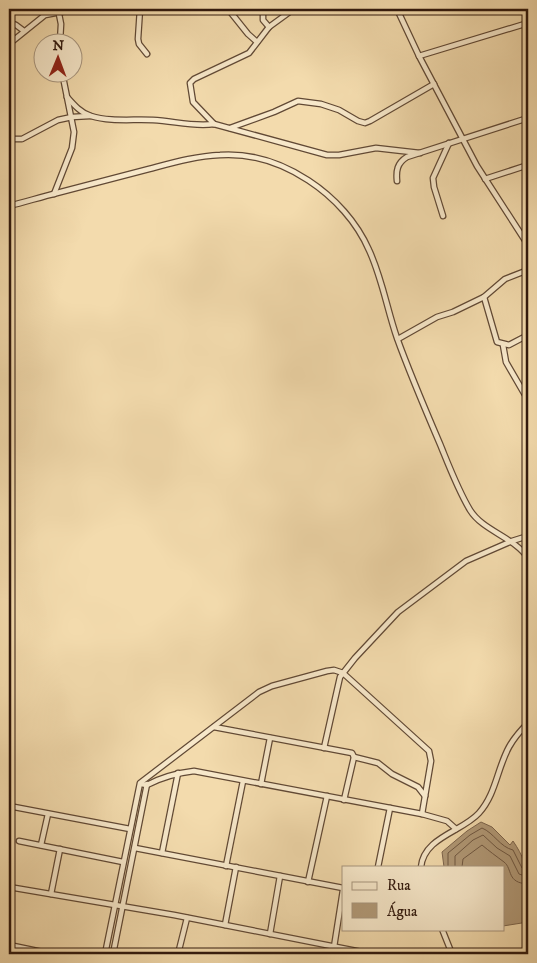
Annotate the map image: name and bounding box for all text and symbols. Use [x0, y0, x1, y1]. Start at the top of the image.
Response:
north arrow [32, 32, 82, 82]
text: N [52, 37, 65, 55]
legend [342, 866, 504, 930]
text: Rua [387, 876, 411, 895]
text: Água [387, 901, 418, 921]

